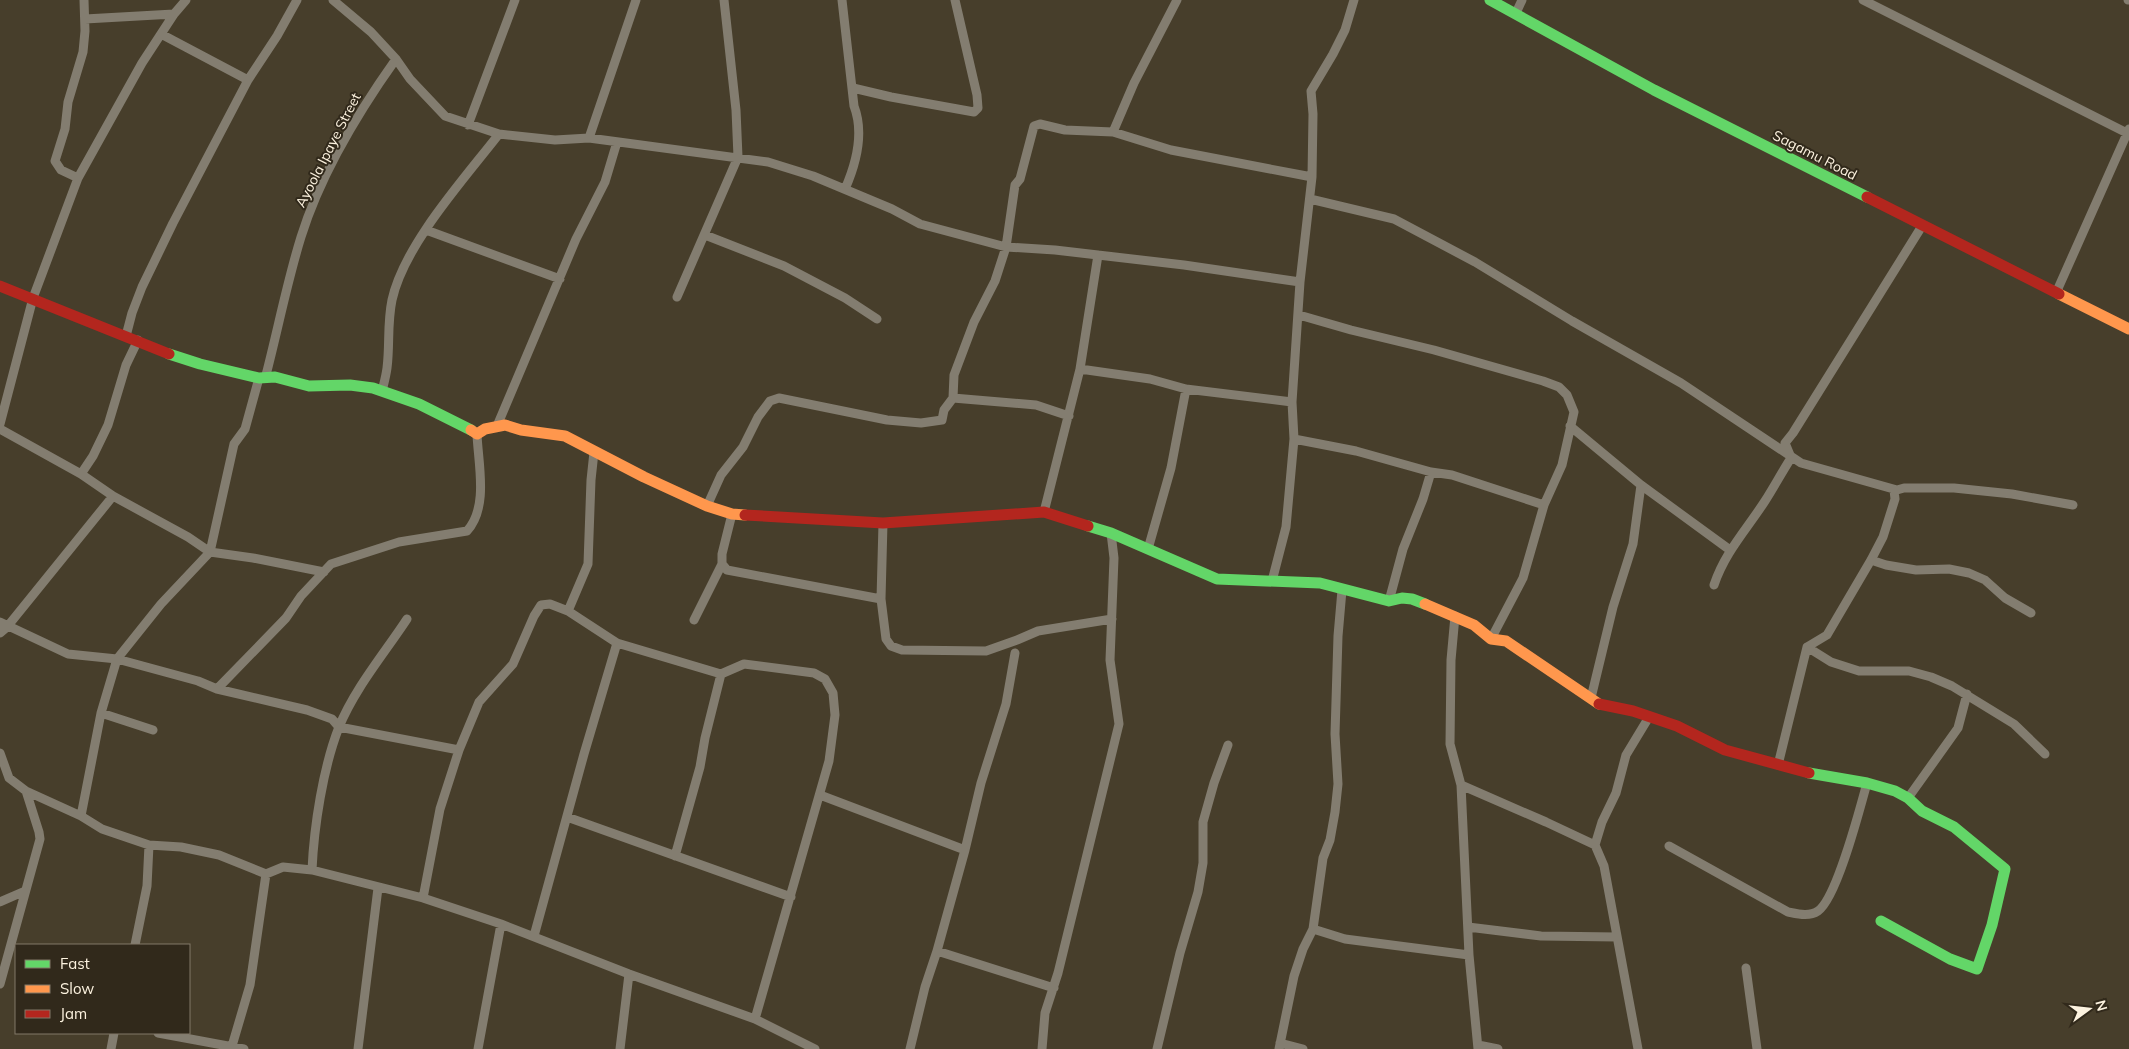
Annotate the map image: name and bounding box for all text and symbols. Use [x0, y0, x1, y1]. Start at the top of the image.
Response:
street label: Ayoola Ipaye Street [291, 90, 365, 210]
street label: Sagamu Road [1770, 126, 1860, 184]
legend [15, 944, 190, 1034]
text: Fast [60, 954, 90, 973]
text: Slow [60, 979, 94, 998]
north arrow [2064, 984, 2114, 1034]
text: N [2091, 998, 2112, 1013]
text: Jam [60, 1004, 87, 1023]

